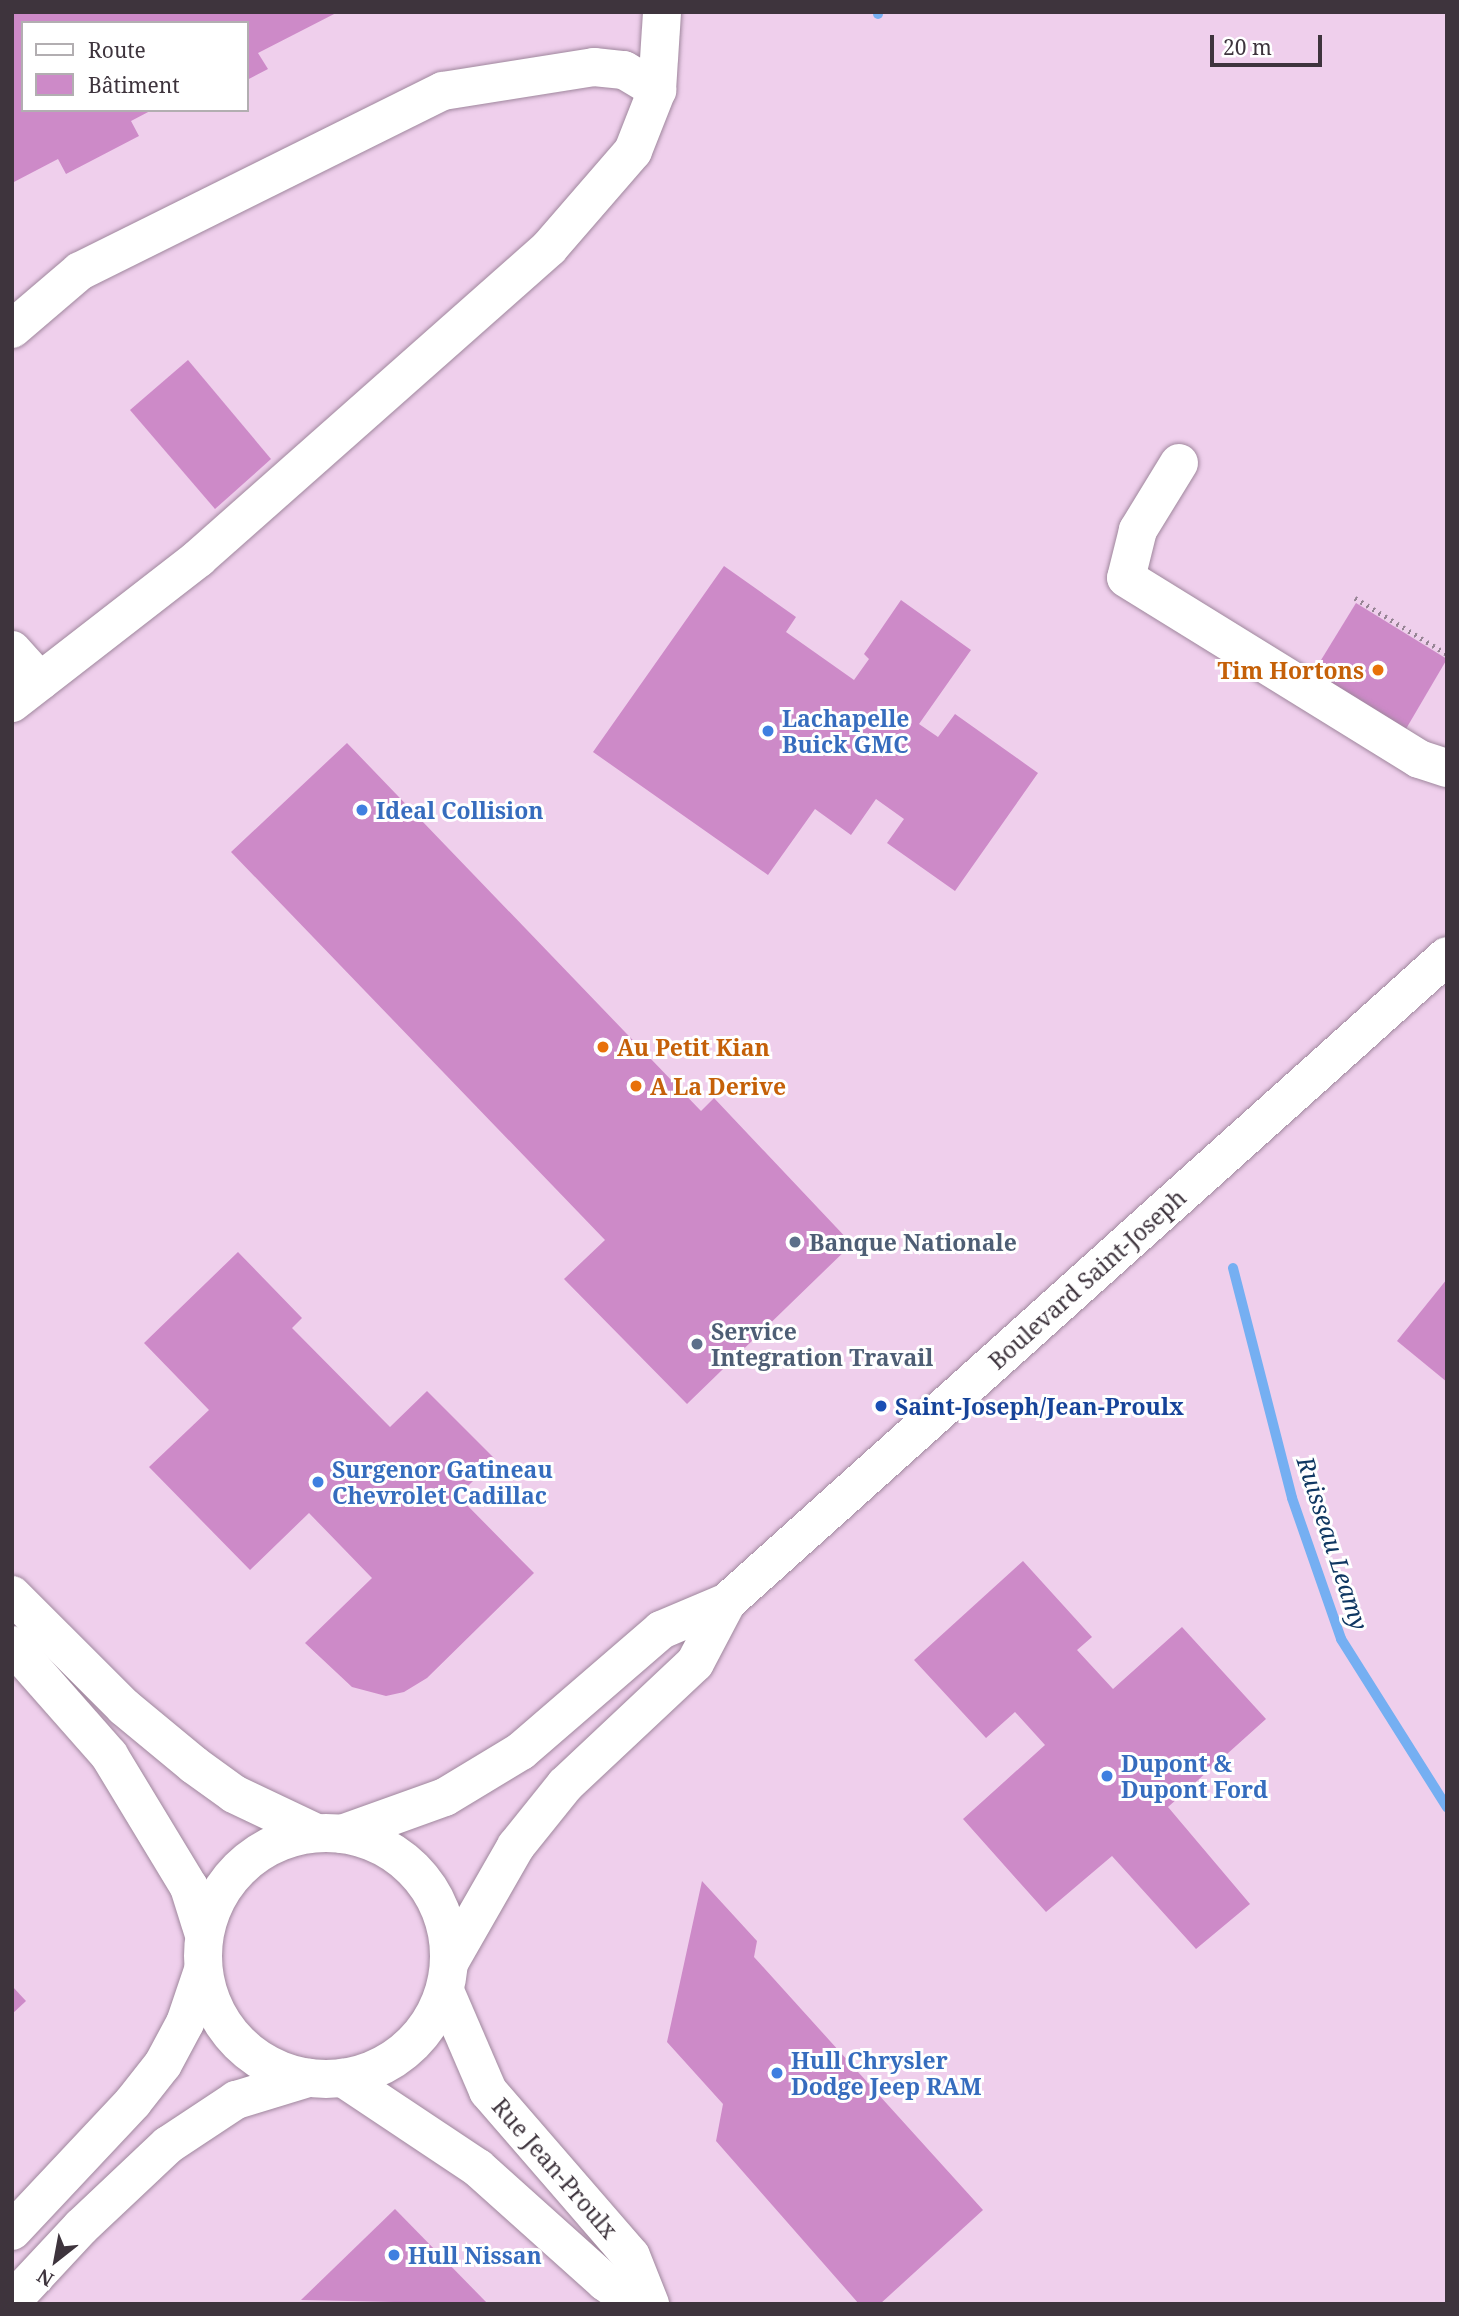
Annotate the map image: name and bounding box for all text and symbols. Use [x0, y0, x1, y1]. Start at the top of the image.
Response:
legend [21, 21, 248, 112]
scale bar [1214, 21, 1326, 65]
text: 20 m [1223, 33, 1272, 61]
text: Route [88, 36, 146, 64]
text: Bâtiment [88, 71, 180, 99]
place label: Tim Hortons [1217, 656, 1364, 684]
marker: Tim Hortons [1370, 662, 1386, 678]
place label: Lachapelle Buick GMC [782, 704, 909, 758]
marker: Lachapelle Buick GMC [760, 723, 776, 739]
place label: Ideal Collision [376, 796, 544, 824]
marker: Ideal Collision [354, 802, 370, 818]
place label: Au Petit Kian [617, 1033, 770, 1061]
marker: Au Petit Kian [595, 1039, 611, 1055]
place label: A La Derive [650, 1072, 786, 1100]
marker: A La Derive [628, 1078, 644, 1094]
street label: Boulevard Saint-Joseph [983, 1183, 1191, 1375]
place label: Banque Nationale [809, 1228, 1017, 1256]
marker: Banque Nationale [787, 1234, 803, 1250]
place label: Service Integration Travail [711, 1317, 933, 1371]
marker: Service Integration Travail [689, 1336, 705, 1352]
place label: Saint-Joseph/Jean-Proulx [895, 1392, 1184, 1420]
marker: Saint-Joseph/Jean-Proulx [873, 1398, 889, 1414]
water label: Ruisseau Leamy [1291, 1453, 1375, 1633]
place label: Surgenor Gatineau Chevrolet Cadillac [332, 1455, 553, 1509]
marker: Surgenor Gatineau Chevrolet Cadillac [310, 1474, 326, 1490]
place label: Dupont & Dupont Ford [1121, 1749, 1268, 1803]
marker: Dupont & Dupont Ford [1099, 1768, 1115, 1784]
place label: Hull Chrysler Dodge Jeep RAM [791, 2046, 982, 2100]
marker: Hull Chrysler Dodge Jeep RAM [769, 2065, 785, 2081]
street label: Rue Jean-Proulx [487, 2092, 623, 2244]
north arrow [21, 2225, 91, 2295]
place label: Hull Nissan [408, 2241, 542, 2269]
marker: Hull Nissan [386, 2247, 402, 2263]
text: N [32, 2263, 58, 2293]

